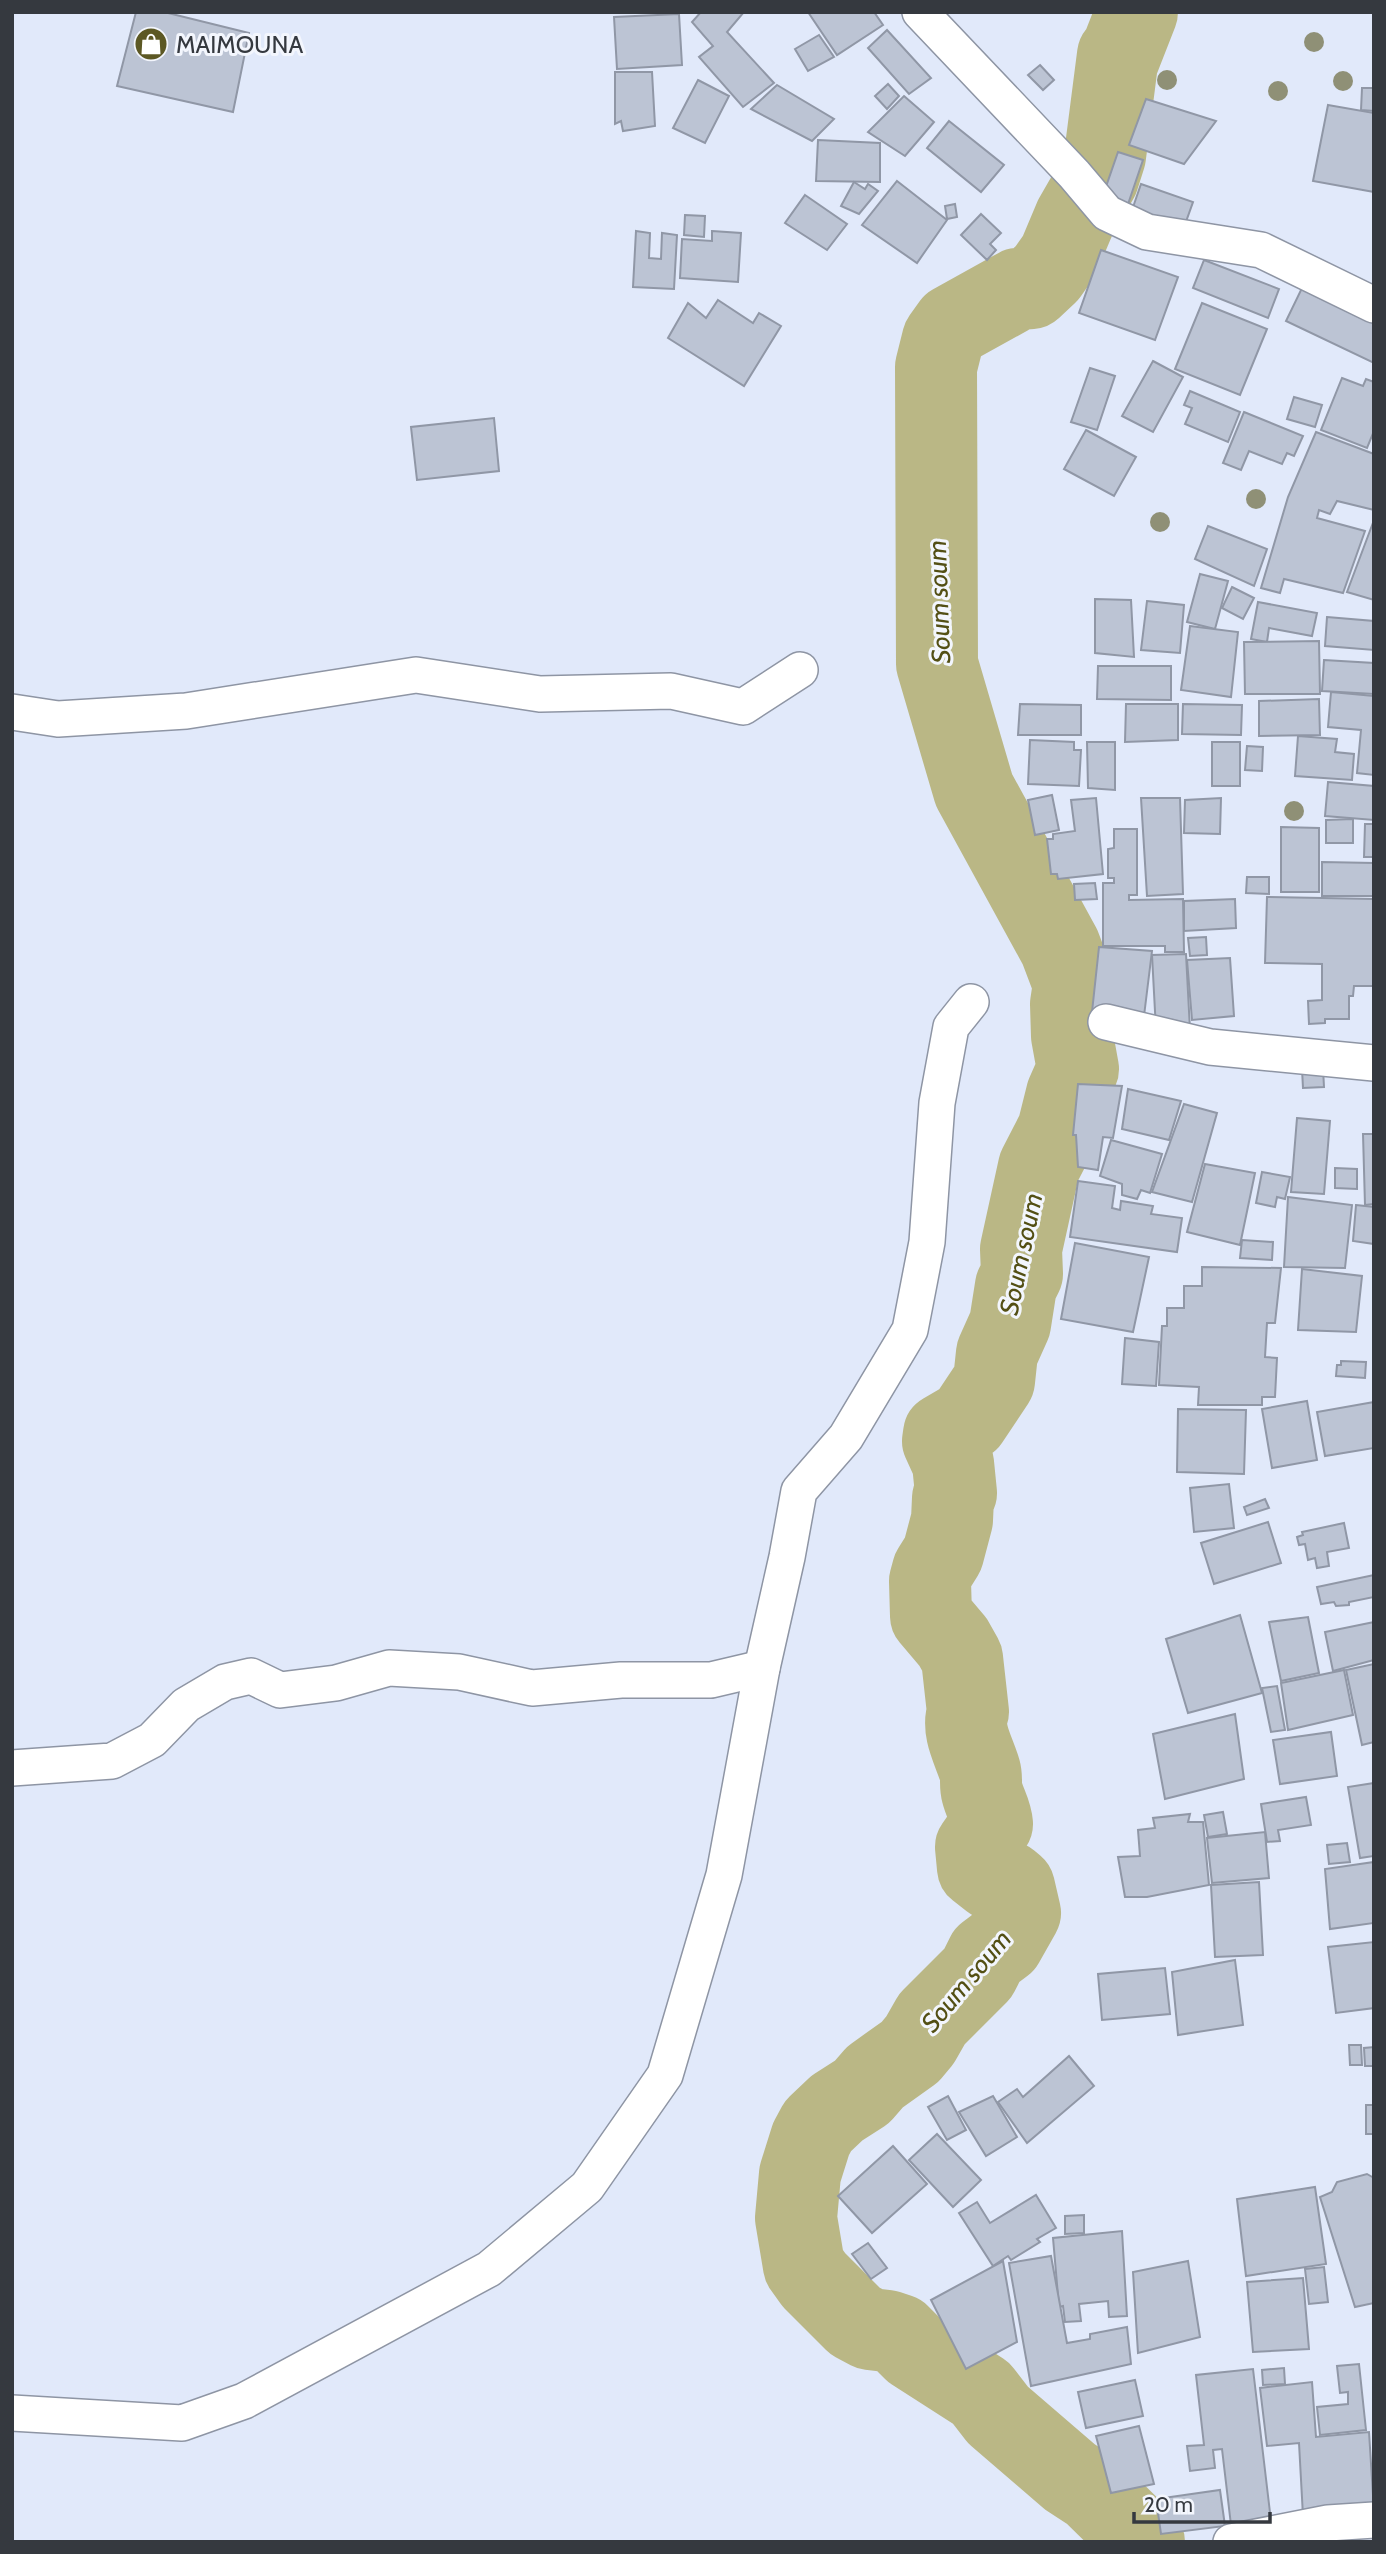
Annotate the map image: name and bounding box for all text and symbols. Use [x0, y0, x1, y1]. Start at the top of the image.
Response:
shop icon: MAIMOUNA [132, 25, 170, 63]
place label: MAIMOUNA [176, 30, 303, 59]
water label: Soum soum [921, 540, 957, 664]
water label: Soum soum [993, 1190, 1049, 1318]
water label: Soum soum [914, 1923, 1018, 2039]
scale bar [1134, 2480, 1270, 2524]
text: 20 m [1144, 2492, 1193, 2517]

